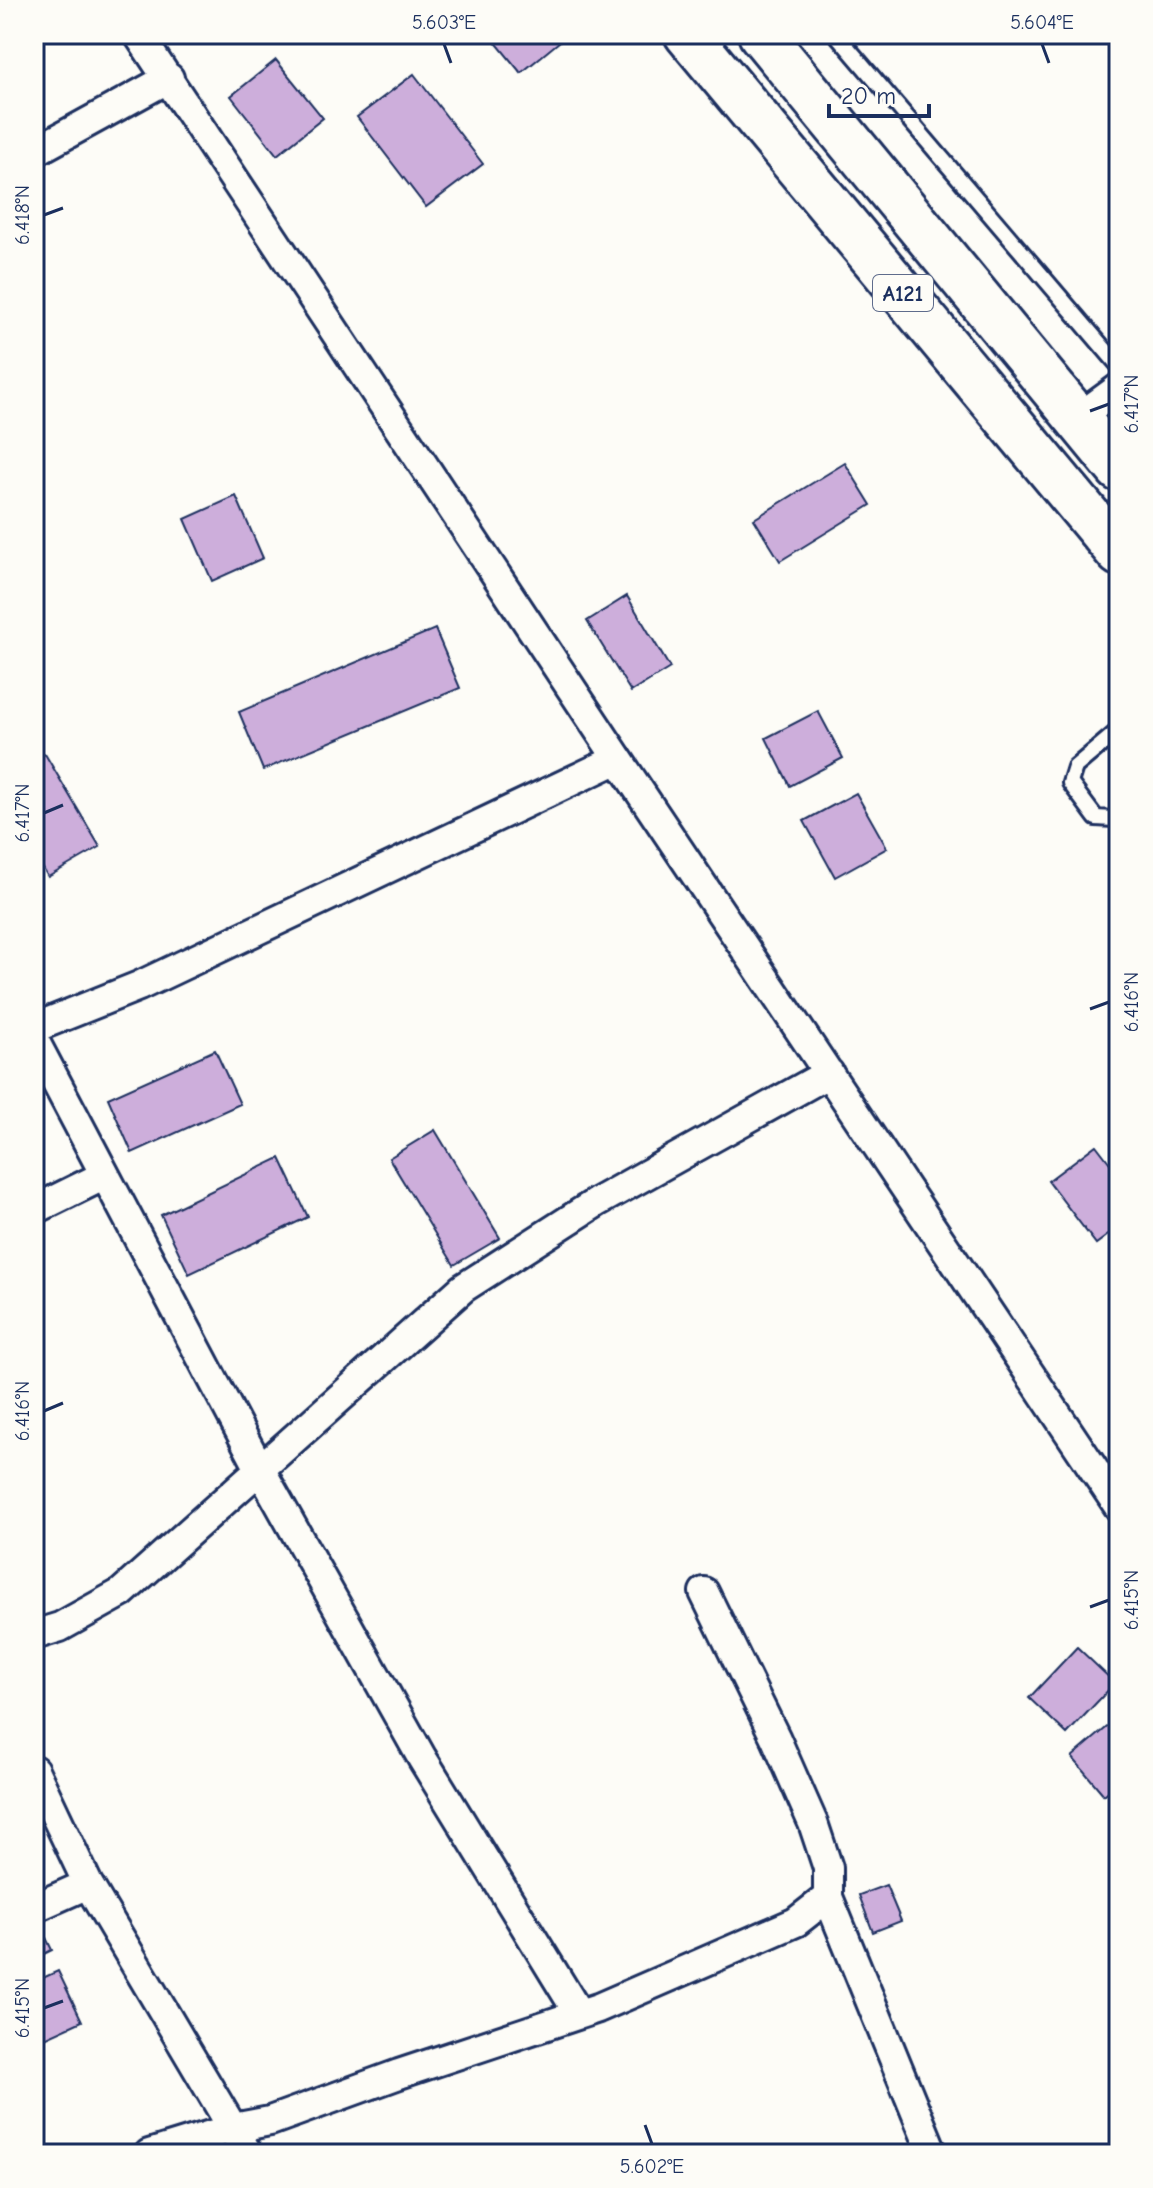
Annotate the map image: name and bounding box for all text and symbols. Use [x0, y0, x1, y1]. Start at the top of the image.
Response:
text: 5.603°E [412, 11, 476, 34]
text: 5.604°E [1010, 11, 1074, 34]
scale bar [829, 68, 929, 118]
text: 20 m [841, 82, 896, 110]
text: 6.418°N [11, 185, 34, 245]
road number: A121 [873, 275, 933, 311]
text: 6.417°N [1120, 374, 1143, 434]
text: 6.417°N [11, 783, 34, 843]
text: 6.416°N [1120, 972, 1143, 1032]
text: 6.416°N [11, 1381, 34, 1441]
text: 6.415°N [1120, 1570, 1143, 1630]
text: 6.415°N [11, 1978, 34, 2038]
text: 5.602°E [620, 2155, 684, 2178]

